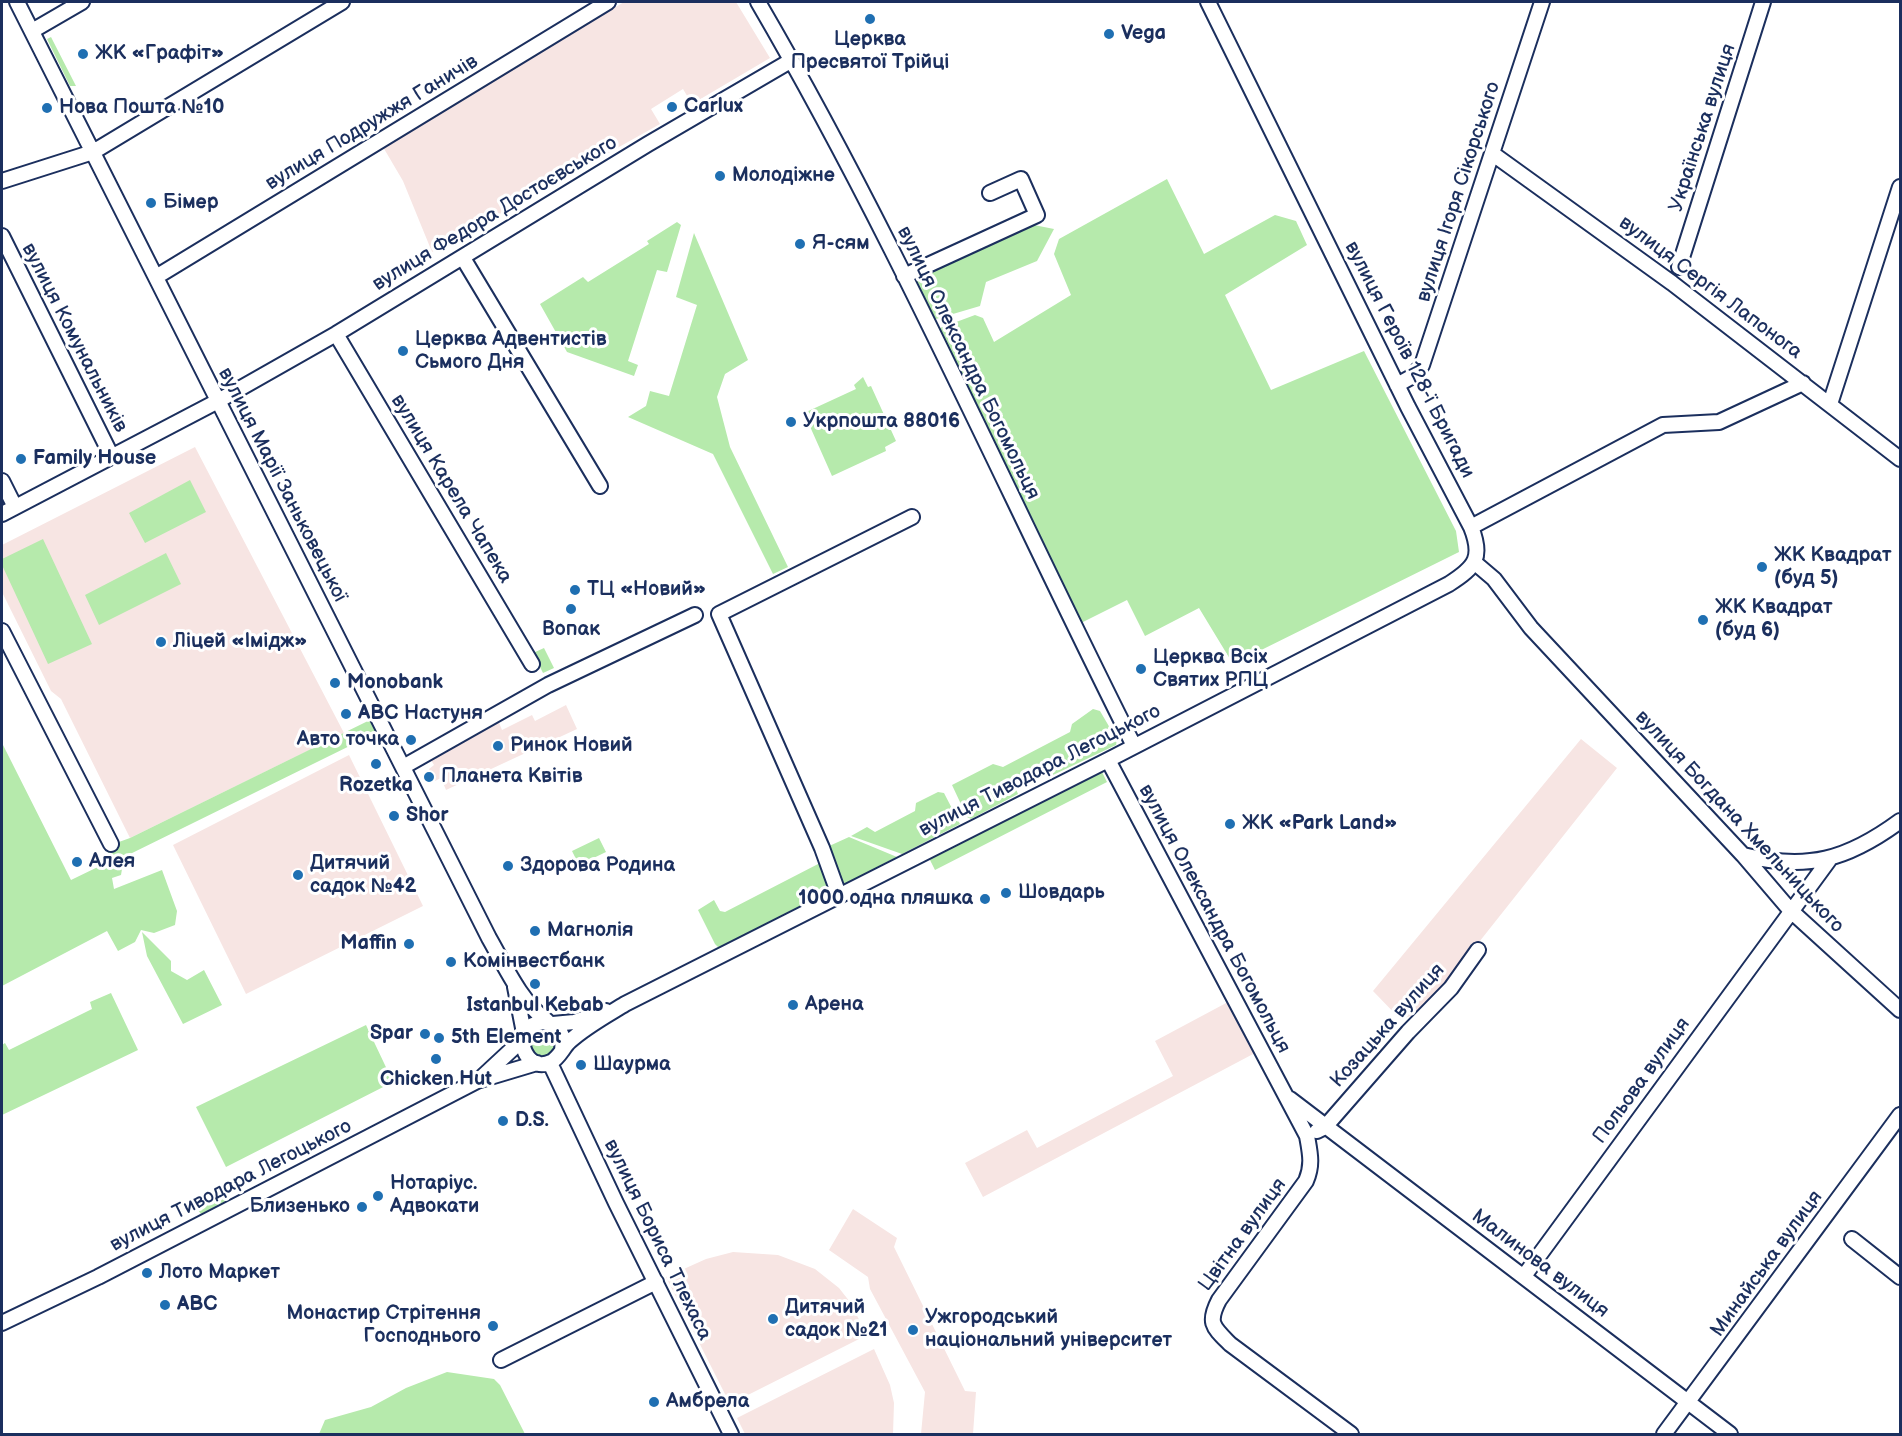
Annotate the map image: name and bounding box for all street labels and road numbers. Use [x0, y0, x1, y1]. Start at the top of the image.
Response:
street label: Українська вулиця [1665, 41, 1741, 215]
street label: вулиця Подружжя Ганичів [262, 50, 482, 196]
street label: вулиця Ігоря Сікорського [1412, 79, 1506, 305]
street label: вулиця Федора Достоєвського [368, 131, 622, 297]
street label: вулиця Сергія Лапонога [1614, 211, 1806, 365]
street label: вулиця Олександра Богомольця [891, 223, 1045, 503]
street label: вулиця Героїв 128-ї Бригади [1339, 238, 1479, 482]
street label: вулиця Комунальників [16, 239, 132, 437]
street label: вулиця Марії Заньковецької [212, 364, 352, 606]
street label: вулиця Карела Чапека [385, 390, 517, 588]
street label: вулиця Тиводара Легоцького [915, 700, 1165, 842]
street label: вулиця Богдана Хмельницького [1629, 706, 1849, 938]
street label: вулиця Олександра Богомольця [1133, 781, 1295, 1057]
street label: Козацька вулиця [1326, 959, 1450, 1093]
street label: Польова вулиця [1588, 1013, 1696, 1149]
street label: вулиця Тиводара Легоцького [106, 1115, 356, 1257]
street label: вулиця Бориса Тлехаса [598, 1136, 716, 1344]
street label: Цвітна вулиця [1194, 1174, 1292, 1296]
street label: Минайська вулиця [1706, 1186, 1828, 1342]
street label: Малинова вулиця [1467, 1205, 1613, 1323]

